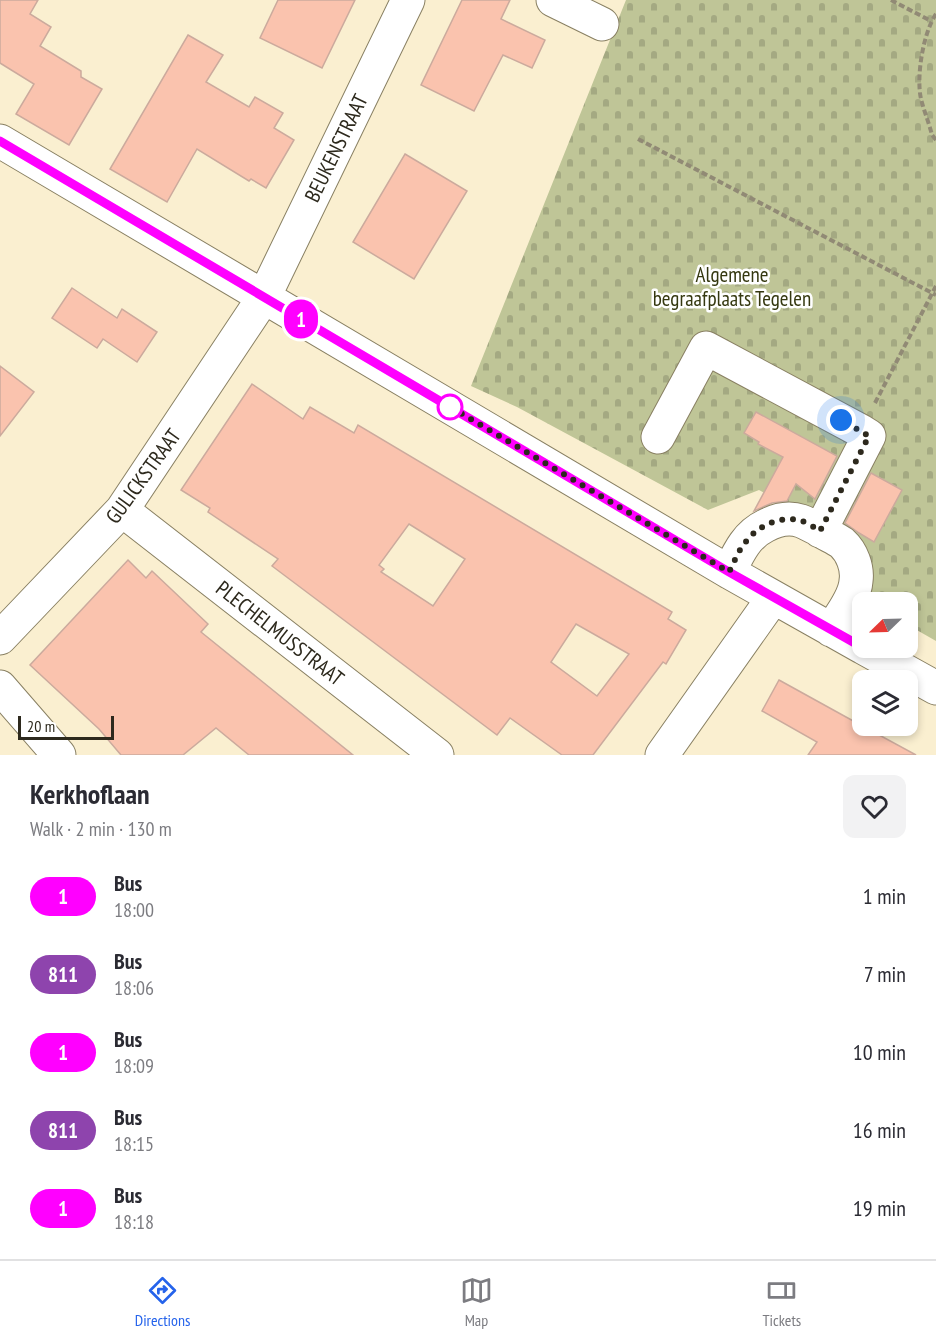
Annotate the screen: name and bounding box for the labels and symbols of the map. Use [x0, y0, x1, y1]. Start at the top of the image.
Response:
street label: BEUKENSTRAAT [298, 89, 374, 206]
park label: Algemene begraafplaats Tegelen [653, 261, 811, 312]
line badge: 1 [282, 300, 320, 338]
unlabelled marker [437, 394, 463, 420]
your location [826, 405, 856, 435]
street label: GULICKSTRAAT [99, 423, 187, 529]
street label: PLECHELMUSSTRAAT [211, 575, 350, 692]
north arrow [852, 592, 918, 658]
scale bar [18, 713, 114, 740]

